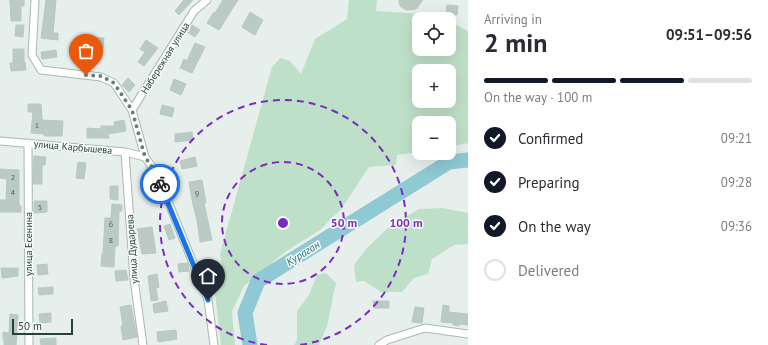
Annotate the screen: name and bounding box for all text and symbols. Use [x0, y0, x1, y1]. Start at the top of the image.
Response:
text: Arriving in [484, 11, 542, 28]
map controls [412, 12, 456, 160]
button: locate [412, 12, 456, 56]
street label: Набережная улица [138, 20, 192, 96]
text: 09:51–09:56 [666, 25, 752, 44]
text: 2 min [484, 26, 547, 59]
pin [69, 34, 103, 75]
icon: bag [75, 40, 97, 62]
button: + [412, 64, 456, 108]
text: On the way · 100 m [484, 89, 592, 106]
button: − [412, 116, 456, 160]
house number: 1 [35, 120, 39, 130]
icon: check [484, 127, 506, 149]
text: Confirmed [518, 129, 583, 148]
text: 09:21 [721, 130, 752, 147]
street label: улица Карбышева [33, 137, 113, 157]
courier [140, 164, 180, 204]
icon: check [484, 171, 506, 193]
house number: 2 [11, 172, 15, 182]
icon: bike [149, 173, 171, 195]
text: Preparing [518, 173, 580, 192]
text: 09:28 [721, 174, 752, 191]
house number: 4 [11, 187, 16, 197]
house number: 9 [195, 188, 199, 198]
house number: 5 [38, 202, 42, 212]
street label: улица Есенина [22, 212, 35, 276]
street label: улица Дударева [123, 214, 141, 284]
text: 50 m [331, 215, 357, 230]
text: 100 m [389, 215, 423, 230]
icon: check [484, 215, 506, 237]
centre of rings [276, 216, 290, 230]
text: On the way [518, 217, 591, 236]
text: 09:36 [721, 218, 752, 235]
house number: 6 [109, 219, 113, 229]
house number: 8 [109, 235, 113, 245]
water label: Кураган [283, 237, 323, 269]
pin [191, 259, 225, 300]
text: Delivered [518, 261, 579, 280]
icon: home [197, 265, 219, 287]
scale bar [12, 317, 73, 336]
text: 50 m [18, 319, 42, 333]

